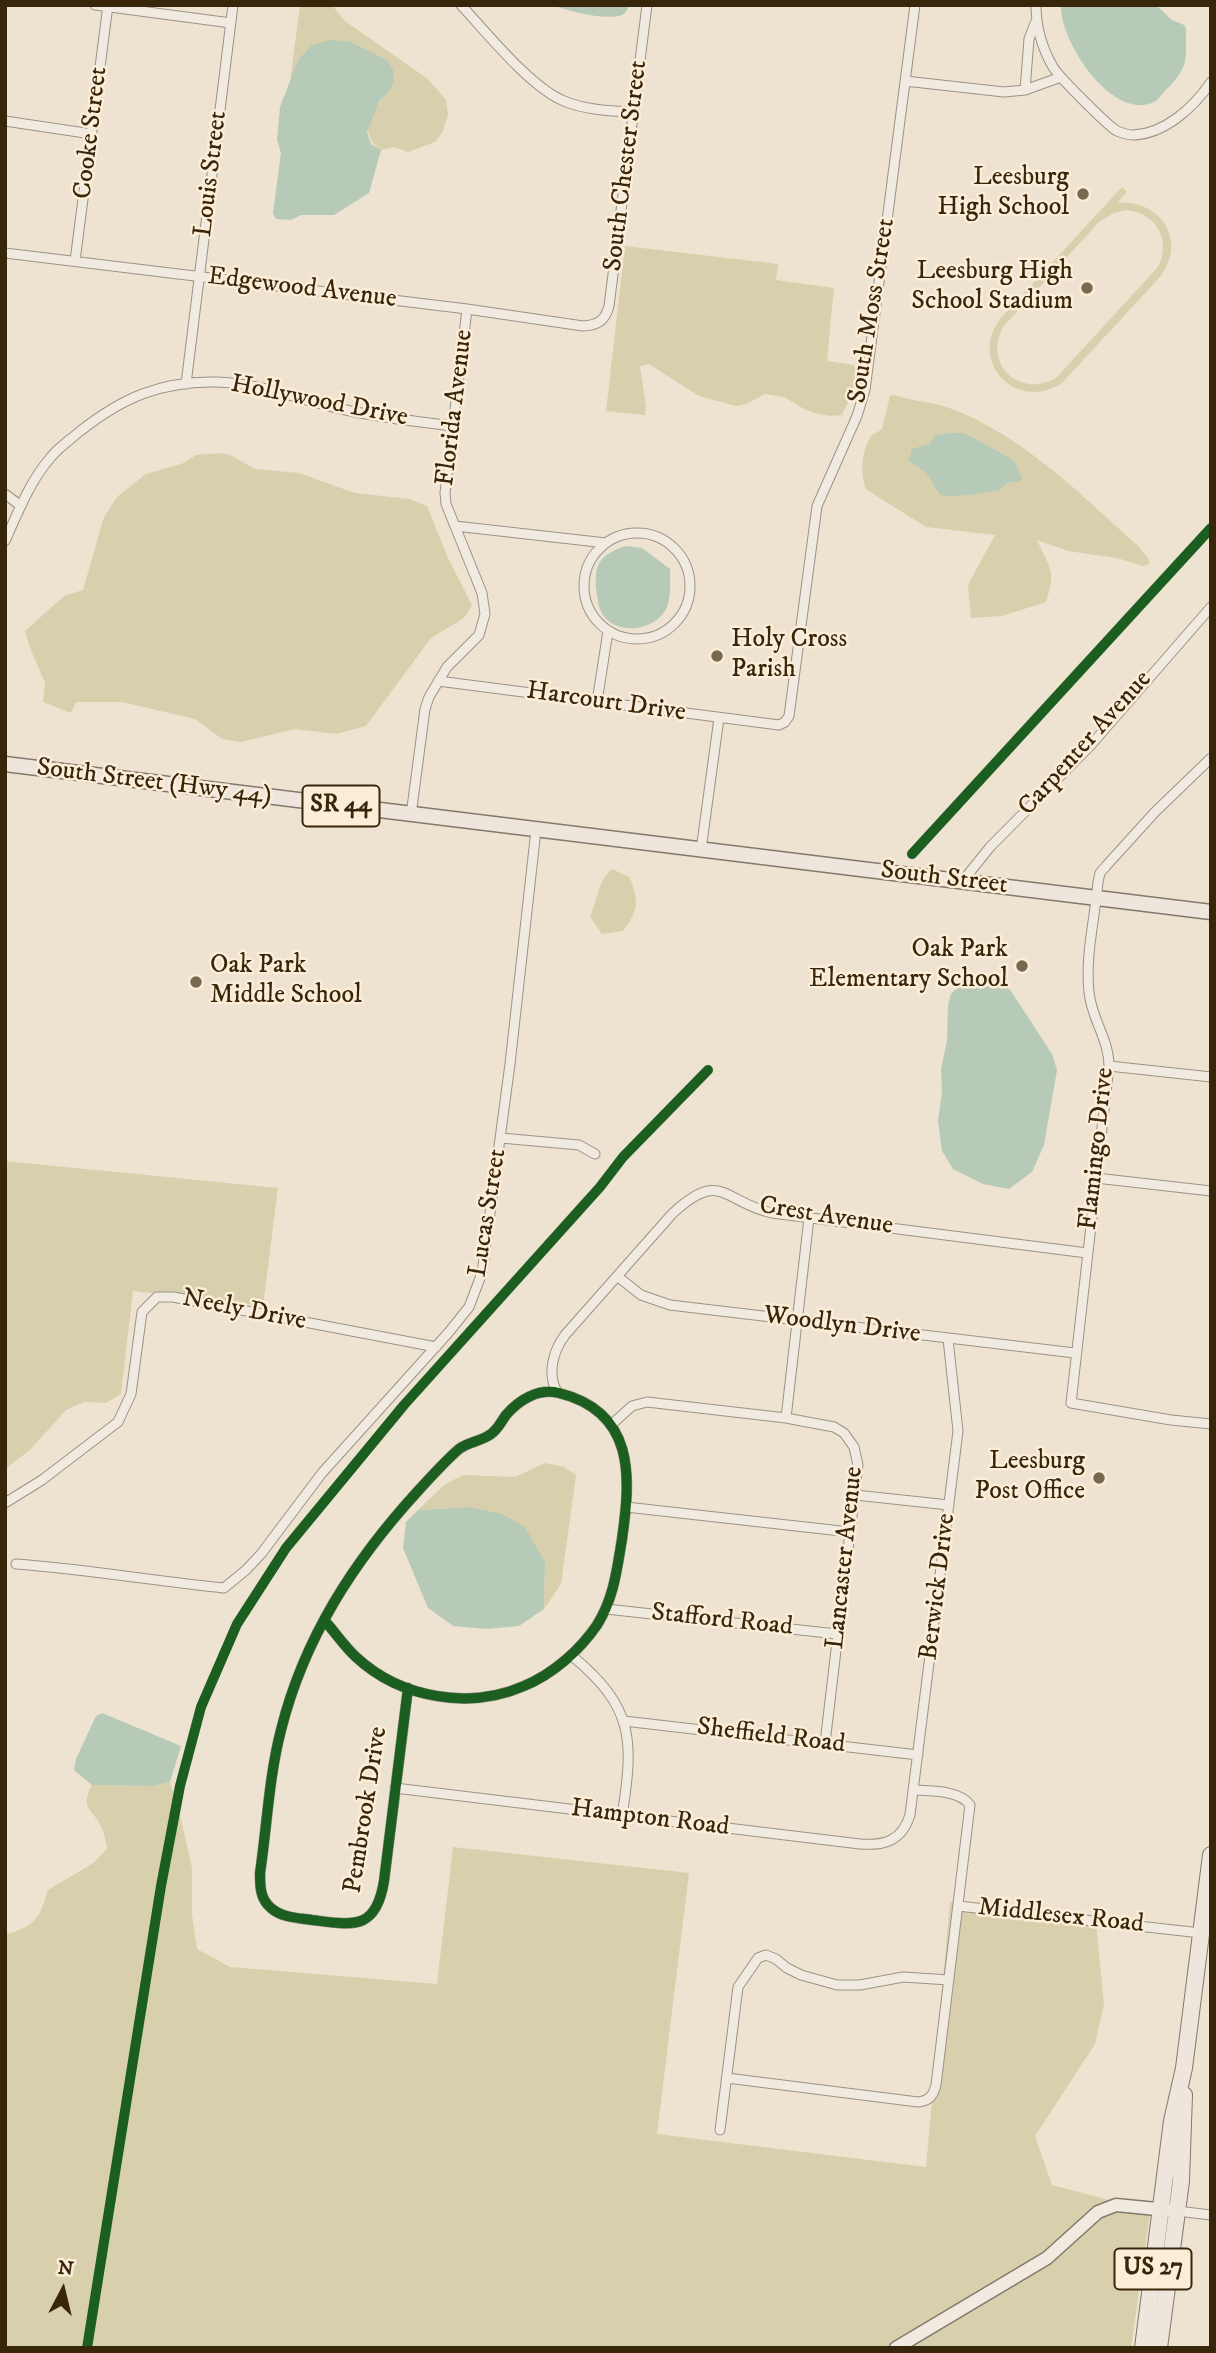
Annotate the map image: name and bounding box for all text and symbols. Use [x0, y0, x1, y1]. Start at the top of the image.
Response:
street label: South Chester Street [599, 59, 655, 273]
street label: Cooke Street [68, 65, 116, 201]
street label: Louis Street [189, 109, 235, 239]
place label: Leesburg High School [937, 163, 1069, 224]
marker: Leesburg High School [1075, 186, 1091, 202]
street label: South Moss Street [843, 216, 903, 406]
place label: Leesburg High School Stadium [911, 257, 1073, 318]
street label: Edgewood Avenue [206, 262, 398, 316]
marker: Leesburg High School Stadium [1079, 280, 1095, 296]
street label: Florida Avenue [431, 328, 481, 488]
street label: Hollywood Drive [228, 370, 410, 434]
place label: Holy Cross Parish [731, 625, 847, 686]
marker: Holy Cross Parish [709, 648, 725, 664]
street label: Carpenter Avenue [1013, 665, 1159, 823]
street label: Harcourt Drive [524, 676, 688, 730]
street label: South Street (Hwy 44) [35, 753, 273, 813]
road number: SR 44 [302, 786, 380, 826]
street label: South Street [879, 856, 1009, 902]
place label: Oak Park Elementary School [809, 935, 1008, 996]
place label: Oak Park Middle School [210, 951, 362, 1012]
marker: Oak Park Elementary School [1014, 958, 1030, 974]
marker: Oak Park Middle School [188, 974, 204, 990]
street label: Flamingo Drive [1074, 1066, 1122, 1232]
street label: Lucas Street [463, 1147, 515, 1279]
street label: Crest Avenue [757, 1191, 895, 1243]
street label: Neely Drive [179, 1284, 309, 1338]
street label: Woodlyn Drive [762, 1301, 922, 1351]
place label: Leesburg Post Office [975, 1447, 1085, 1508]
street label: Lancaster Avenue [821, 1465, 871, 1651]
marker: Leesburg Post Office [1091, 1470, 1107, 1486]
street label: Berwick Drive [914, 1512, 964, 1662]
street label: Stafford Road [650, 1598, 794, 1644]
street label: Sheffield Road [695, 1712, 847, 1762]
street label: Pembrook Drive [338, 1724, 396, 1896]
street label: Hampton Road [569, 1794, 731, 1844]
street label: Middlesex Road [977, 1893, 1145, 1941]
road number: US 27 [1114, 2248, 1192, 2290]
north arrow [28, 2255, 98, 2325]
text: N [56, 2256, 75, 2281]

